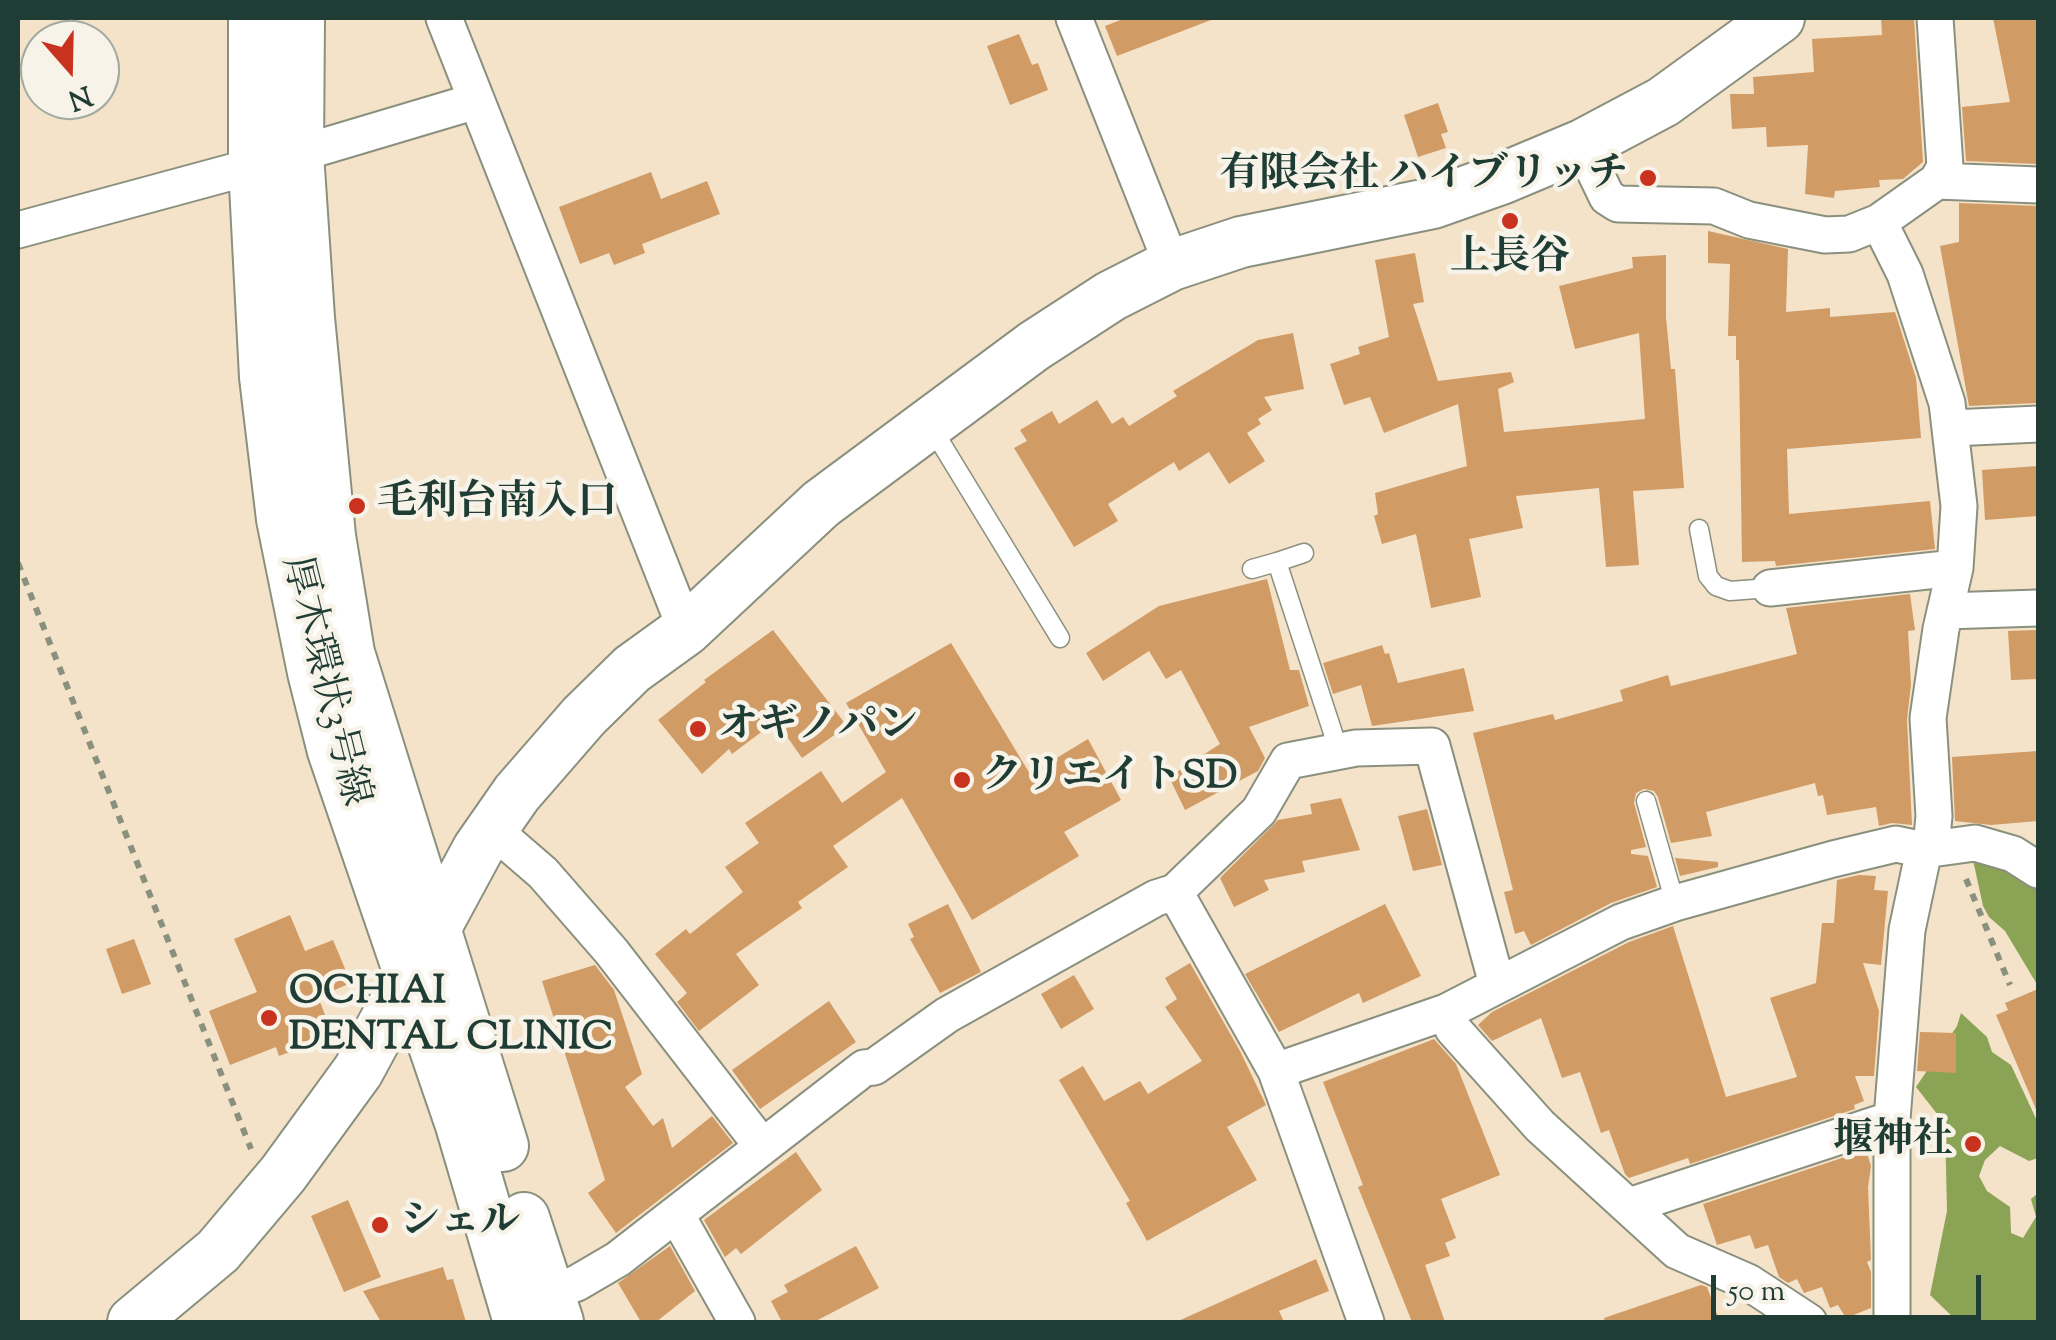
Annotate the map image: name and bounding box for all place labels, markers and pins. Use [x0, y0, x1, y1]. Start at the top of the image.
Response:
place label: 有限会社 ハイブリッチ [1219, 154, 1628, 202]
marker: 有限会社 ハイブリッチ [1637, 167, 1659, 189]
marker: 上長谷 [1499, 210, 1521, 232]
place label: 上長谷 [1450, 237, 1570, 285]
place label: 毛利台南入口 [377, 482, 617, 530]
marker: 毛利台南入口 [346, 495, 368, 517]
place label: オギノパン [718, 705, 918, 753]
marker: オギノパン [687, 718, 709, 740]
place label: クリエイトSD [982, 756, 1238, 804]
marker: クリエイトSD [951, 769, 973, 791]
place label: OCHIAI DENTAL CLINIC [289, 971, 613, 1065]
marker: OCHIAI DENTAL CLINIC [258, 1007, 280, 1029]
place label: 堰神社 [1833, 1120, 1953, 1168]
marker: 堰神社 [1962, 1133, 1984, 1155]
place label: シェル [400, 1201, 520, 1249]
marker: シェル [369, 1214, 391, 1236]

